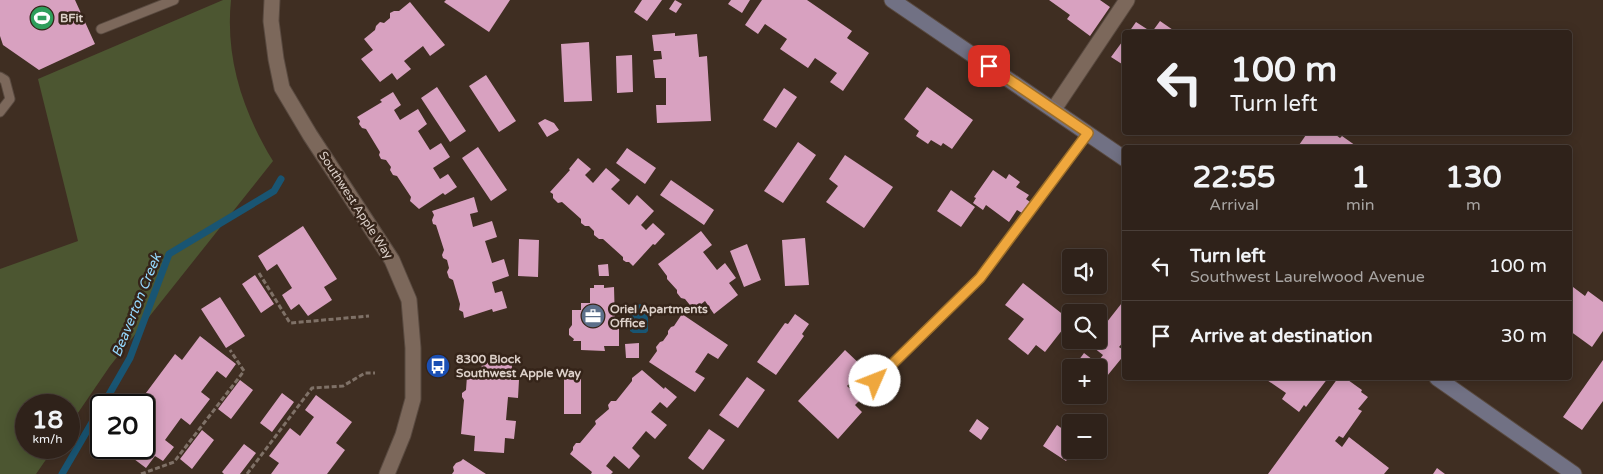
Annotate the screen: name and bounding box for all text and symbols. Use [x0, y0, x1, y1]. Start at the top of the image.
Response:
sports icon: BFit [29, 5, 55, 31]
place label: BFit [60, 11, 83, 25]
pin [968, 45, 1010, 87]
text: 100 m [1230, 49, 1337, 91]
icon: left [1147, 50, 1212, 115]
icon: arrive [975, 52, 1003, 80]
text: Turn left [1230, 91, 1318, 117]
street label: Southwest Apple Way [316, 149, 396, 262]
text: 22:55 [1192, 159, 1276, 196]
text: 1 [1351, 159, 1370, 196]
text: 130 [1445, 159, 1502, 196]
text: Arrival [1209, 195, 1259, 215]
text: min [1346, 195, 1375, 215]
text: m [1466, 195, 1481, 215]
text: Turn left [1190, 245, 1266, 267]
map controls [1062, 249, 1107, 459]
button: sound [1062, 249, 1107, 294]
water label: Beaverton Creek [108, 250, 165, 359]
icon: left [1147, 252, 1175, 280]
text: 100 m [1489, 255, 1547, 277]
text: Southwest Laurelwood Avenue [1190, 267, 1425, 287]
place label: Oriel Apartments Office [610, 302, 708, 330]
office icon: Oriel Apartments Office [580, 303, 606, 329]
button: search [1062, 304, 1107, 349]
icon: arrive [1147, 322, 1175, 350]
text: Arrive at destination [1190, 325, 1373, 347]
text: 30 m [1501, 325, 1547, 347]
place label: 8300 Block Southwest Apple Way [456, 352, 582, 381]
bus stop icon: 8300 Block Southwest Apple Way [425, 353, 451, 379]
position arrow [848, 354, 900, 406]
button: + [1062, 359, 1107, 404]
speed limit sign: 20 [90, 394, 155, 459]
text: 18 [32, 405, 63, 435]
button: − [1062, 414, 1107, 459]
text: km/h [32, 432, 63, 446]

